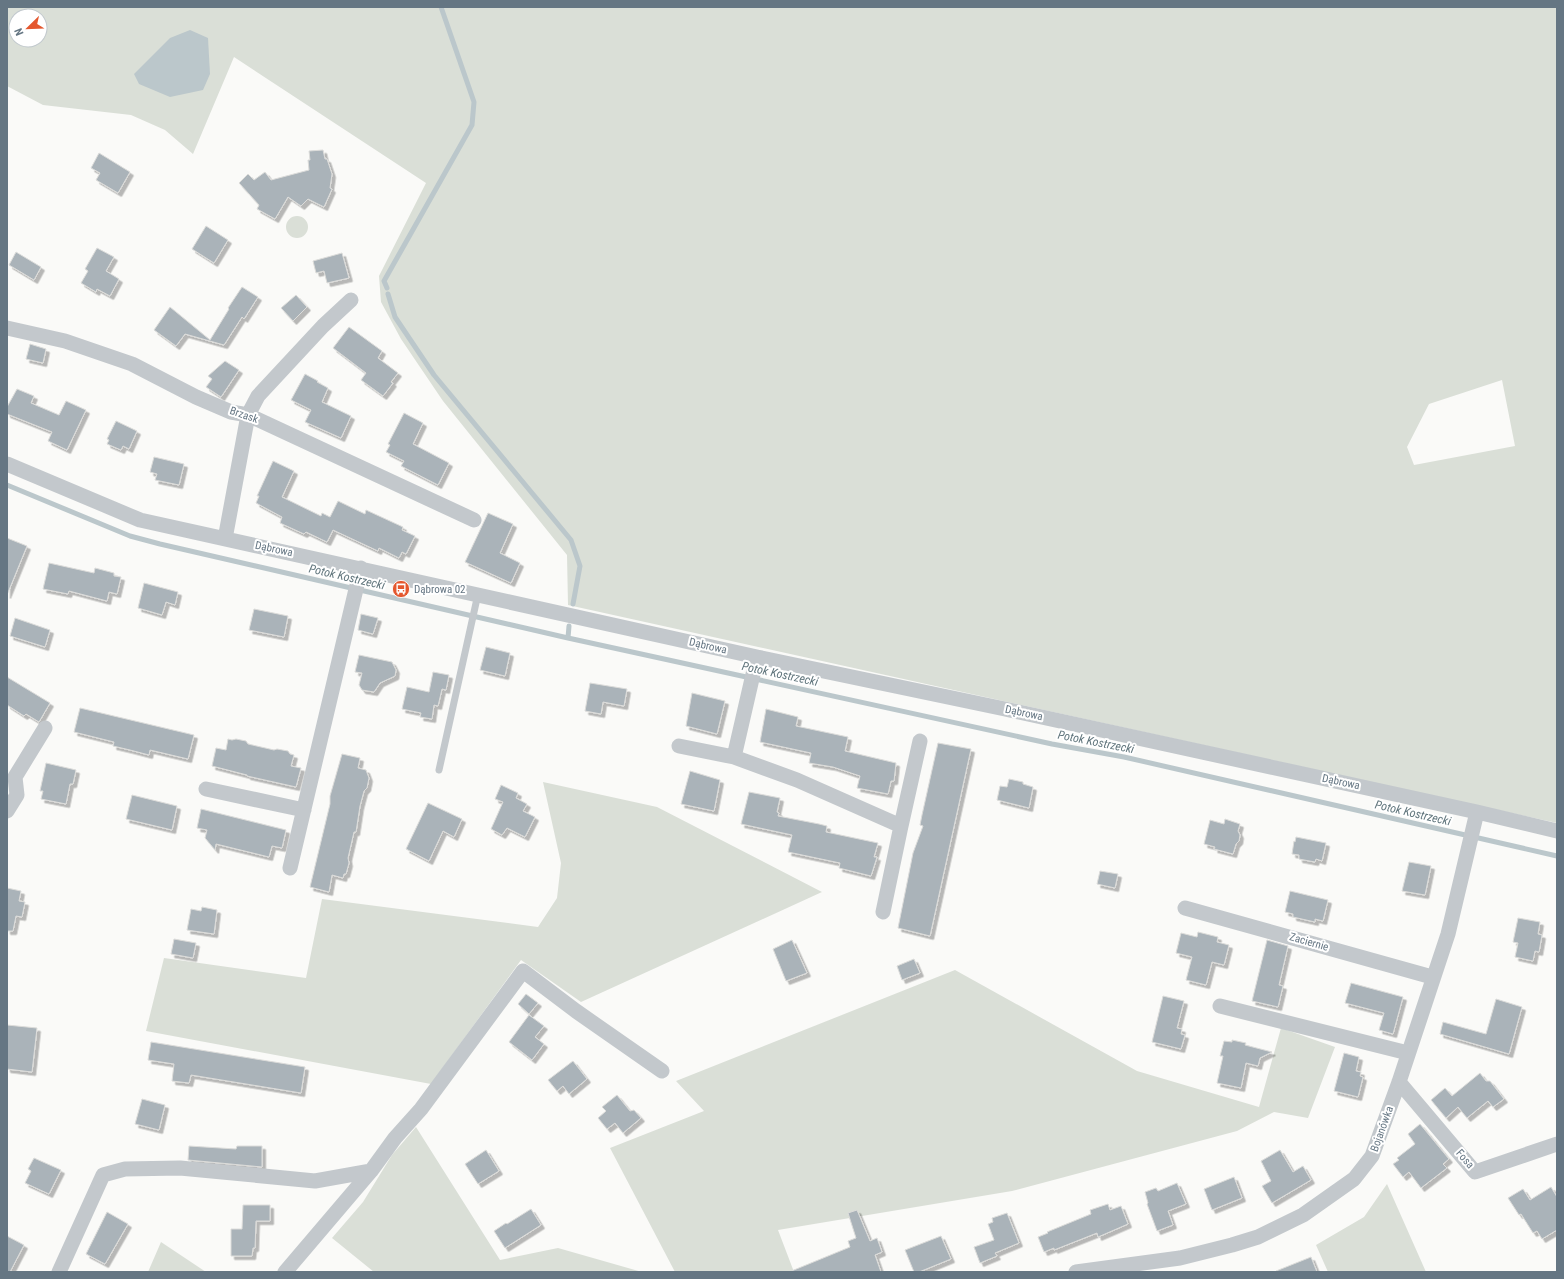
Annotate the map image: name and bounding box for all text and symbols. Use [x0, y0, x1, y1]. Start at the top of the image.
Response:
north arrow [8, 8, 48, 48]
text: N [12, 26, 27, 37]
street label: Brzask [228, 404, 260, 426]
street label: Dąbrowa [254, 539, 294, 559]
water label: Potok Kostrzecki [308, 561, 387, 593]
bus stop icon: Dąbrowa 02 [391, 579, 411, 599]
place label: Dąbrowa 02 [414, 583, 466, 596]
street label: Dąbrowa [688, 635, 728, 657]
water label: Potok Kostrzecki [741, 659, 820, 689]
street label: Dąbrowa [1004, 703, 1044, 723]
water label: Potok Kostrzecki [1057, 728, 1136, 756]
street label: Dąbrowa [1321, 772, 1361, 792]
water label: Potok Kostrzecki [1374, 797, 1453, 829]
street label: Zaciernie [1288, 930, 1330, 954]
street label: Bojanówka [1368, 1104, 1396, 1154]
street label: Fosa [1453, 1147, 1477, 1171]

